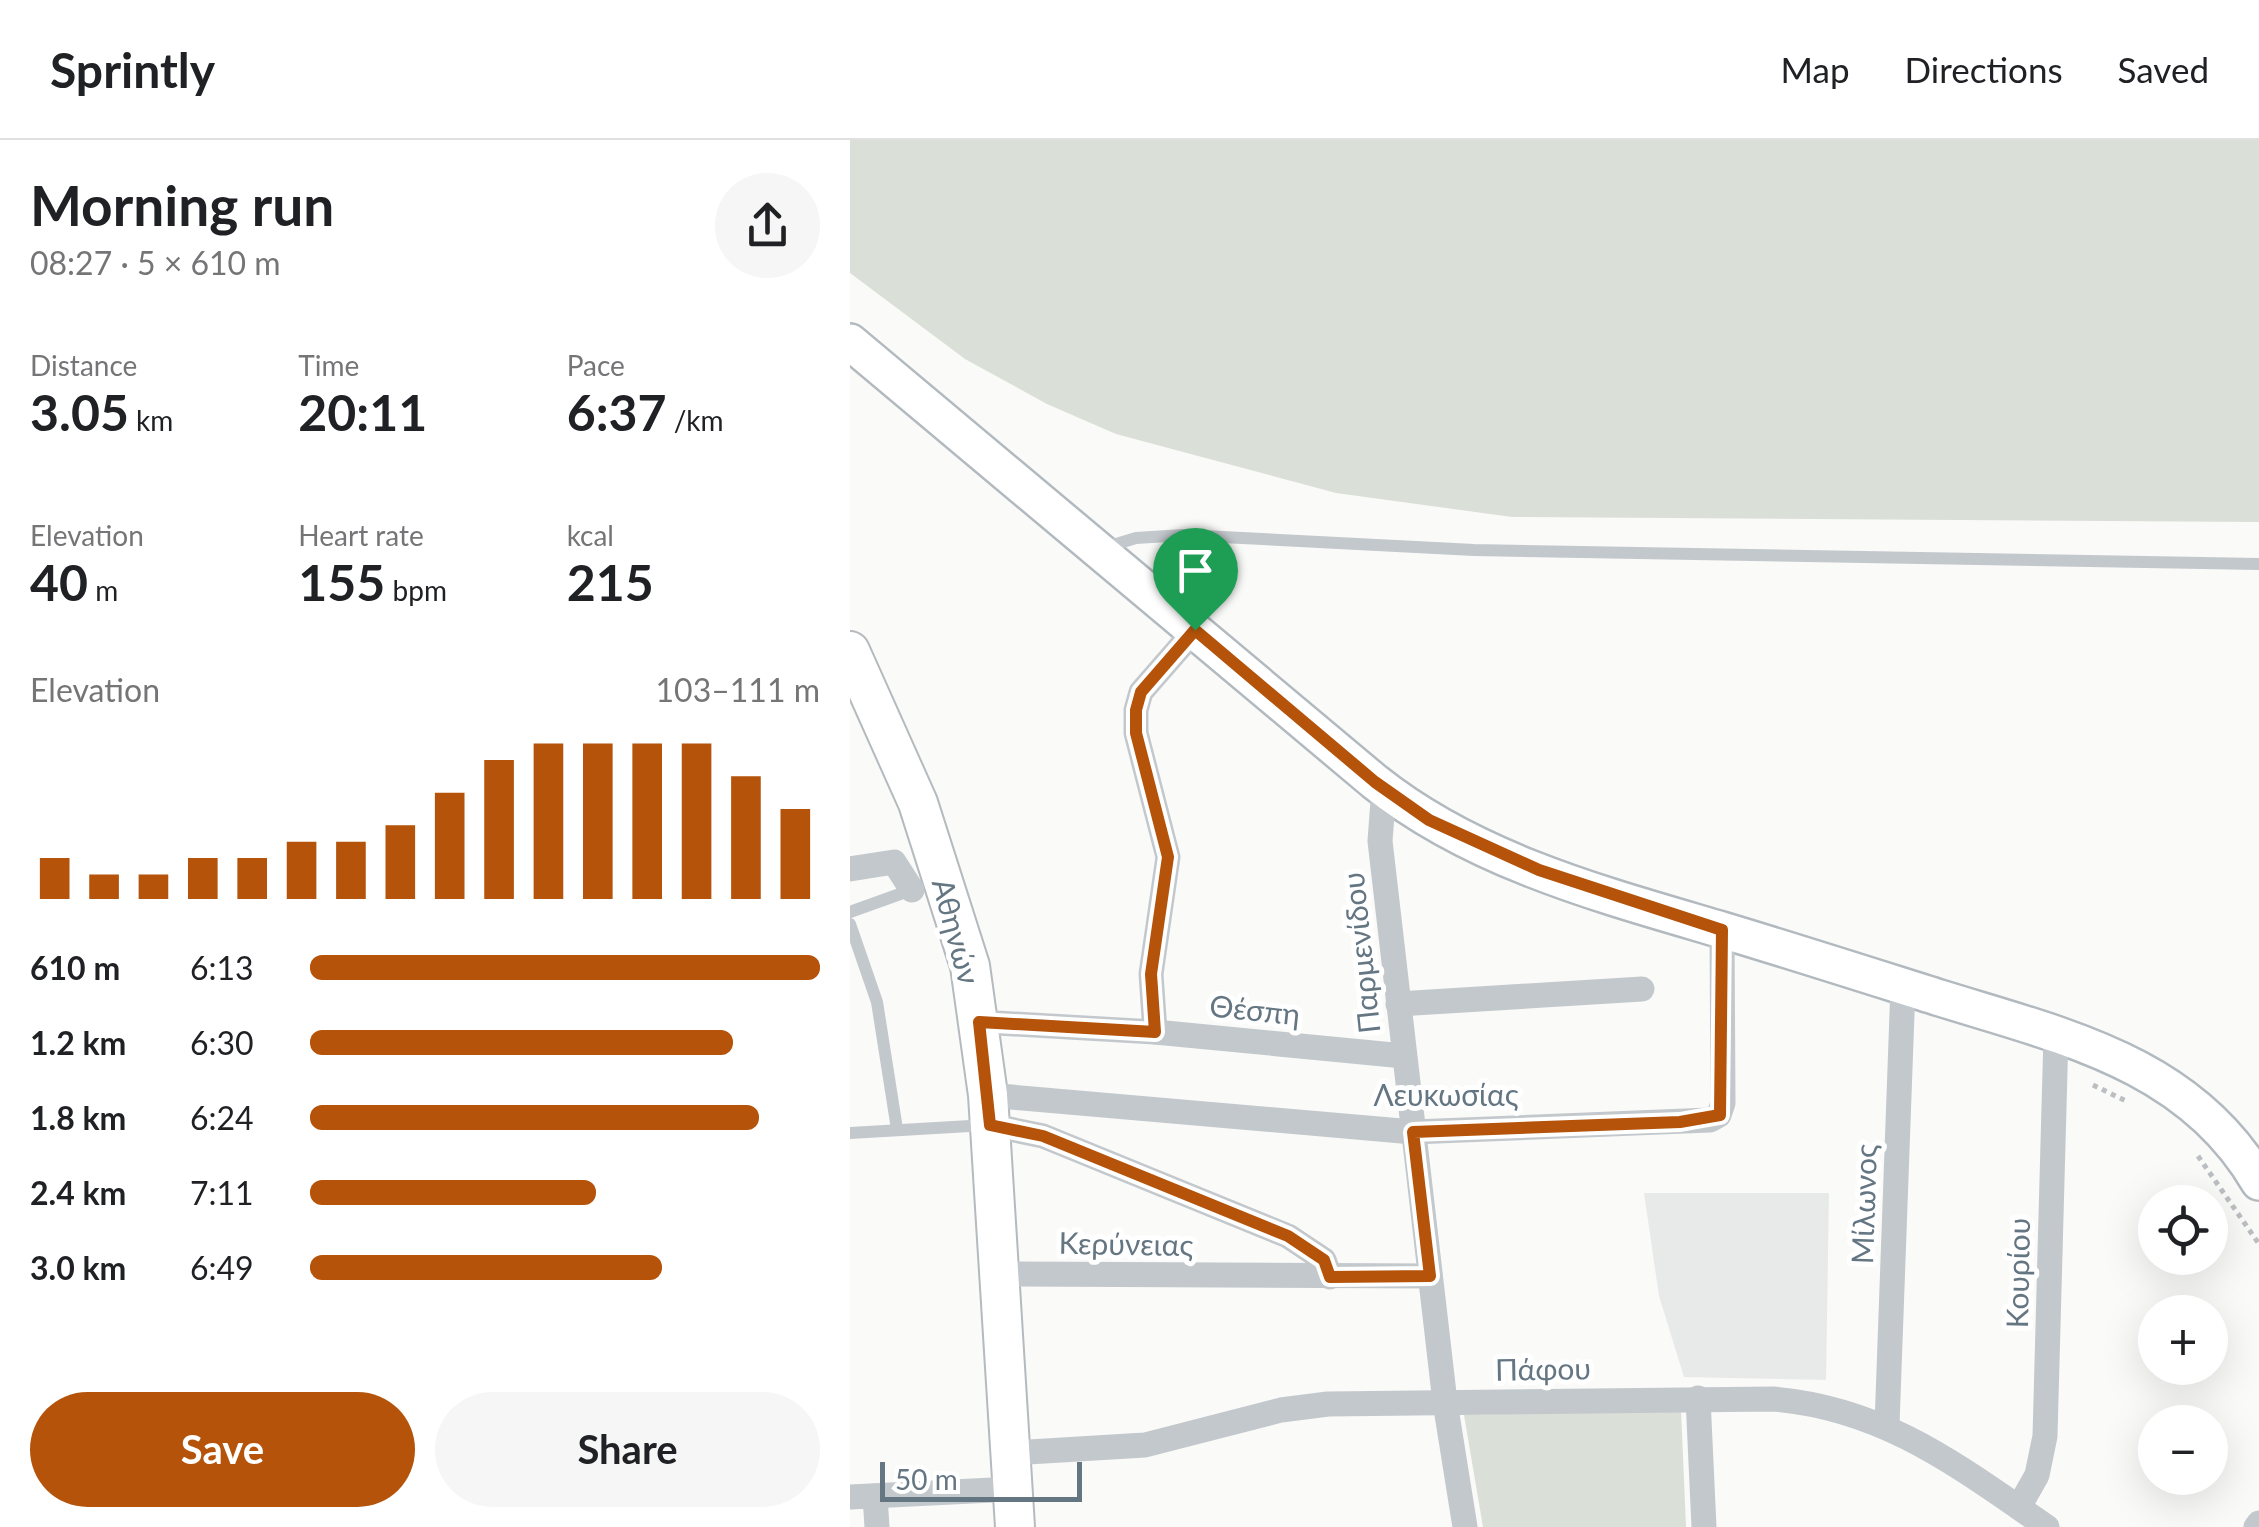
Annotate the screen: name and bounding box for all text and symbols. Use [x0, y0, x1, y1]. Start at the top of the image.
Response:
text: Sprintly [50, 41, 215, 98]
text: Map [1781, 48, 1850, 90]
text: Directions [1905, 48, 2063, 90]
text: Saved [2118, 48, 2209, 90]
text: Morning run [30, 172, 334, 238]
button: share [715, 173, 820, 278]
text: 08:27 · 5 × 610 m [30, 243, 281, 282]
text: Distance [30, 348, 137, 382]
text: Time [298, 348, 359, 382]
text: Pace [567, 348, 625, 382]
text: 3.05 [30, 382, 129, 442]
text: 20:11 [298, 382, 427, 442]
text: 6:37 [567, 382, 667, 442]
text: km [129, 403, 173, 437]
text: /km [667, 403, 724, 437]
text: Elevation [30, 518, 144, 552]
text: Heart rate [298, 518, 424, 552]
text: kcal [567, 518, 614, 552]
pin [1153, 528, 1238, 631]
icon: arrive [1168, 543, 1223, 598]
text: 40 [30, 552, 88, 612]
text: 155 [298, 552, 385, 612]
text: 215 [567, 552, 654, 612]
text: m [88, 573, 118, 607]
text: bpm [385, 573, 447, 607]
text: Elevation [30, 670, 160, 709]
text: 103–111 m [656, 670, 820, 709]
street label: Παρμενίδου [1334, 871, 1386, 1035]
street label: Αθηνών [926, 874, 988, 988]
text: 610 m [30, 948, 120, 987]
text: 6:13 [190, 948, 254, 987]
street label: Θέσπη [1208, 986, 1302, 1032]
text: 1.2 km [30, 1023, 126, 1062]
text: 6:30 [190, 1023, 254, 1062]
street label: Λευκωσίας [1373, 1076, 1519, 1112]
text: 1.8 km [30, 1098, 126, 1137]
text: 6:24 [190, 1098, 254, 1137]
street label: Μίλωνος [1843, 1143, 1883, 1265]
text: 2.4 km [30, 1173, 126, 1212]
text: 7:11 [190, 1173, 254, 1212]
map controls [2138, 1185, 2228, 1495]
button: locate [2138, 1185, 2228, 1275]
street label: Κουρίου [1998, 1217, 2036, 1329]
street label: Κερύνειας [1058, 1224, 1194, 1262]
text: 3.0 km [30, 1248, 126, 1287]
text: 6:49 [190, 1248, 254, 1287]
button: + [2138, 1295, 2228, 1385]
street label: Πάφου [1495, 1349, 1591, 1387]
button: Save [30, 1392, 415, 1507]
button: Share [435, 1392, 820, 1507]
button: − [2138, 1405, 2228, 1495]
scale bar [880, 1457, 1082, 1502]
text: 50 m [895, 1462, 958, 1496]

